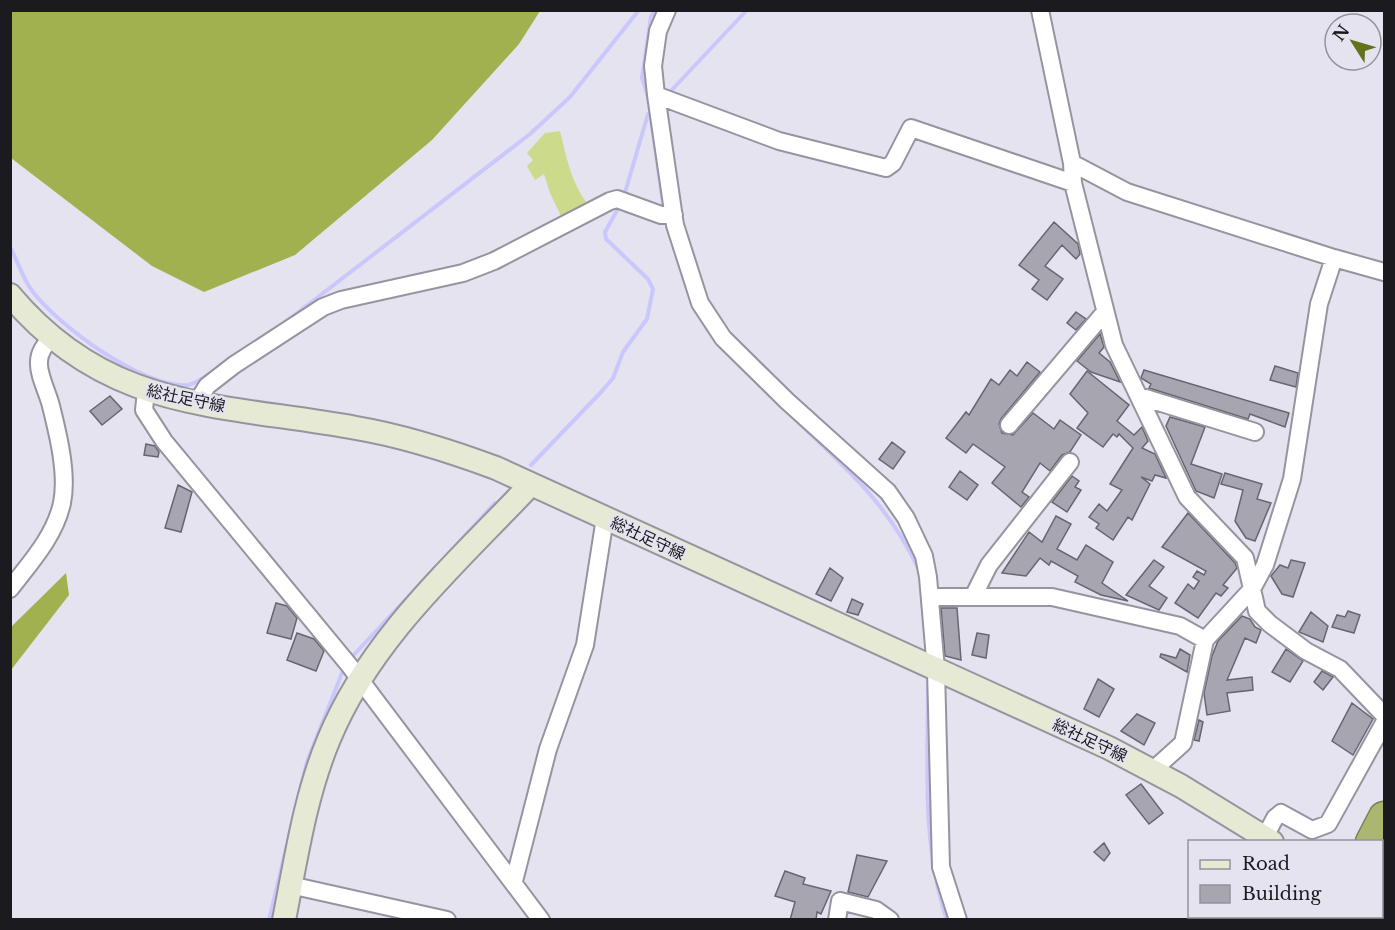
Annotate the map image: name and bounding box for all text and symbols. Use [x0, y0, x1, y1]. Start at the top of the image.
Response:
north arrow [1323, 12, 1383, 72]
text: N [1329, 21, 1354, 45]
street label: 総社足守線 [145, 380, 227, 416]
street label: 総社足守線 [608, 512, 688, 564]
street label: 総社足守線 [1050, 714, 1130, 766]
legend [1188, 840, 1383, 918]
text: Road [1242, 853, 1290, 875]
text: Building [1242, 883, 1321, 905]

